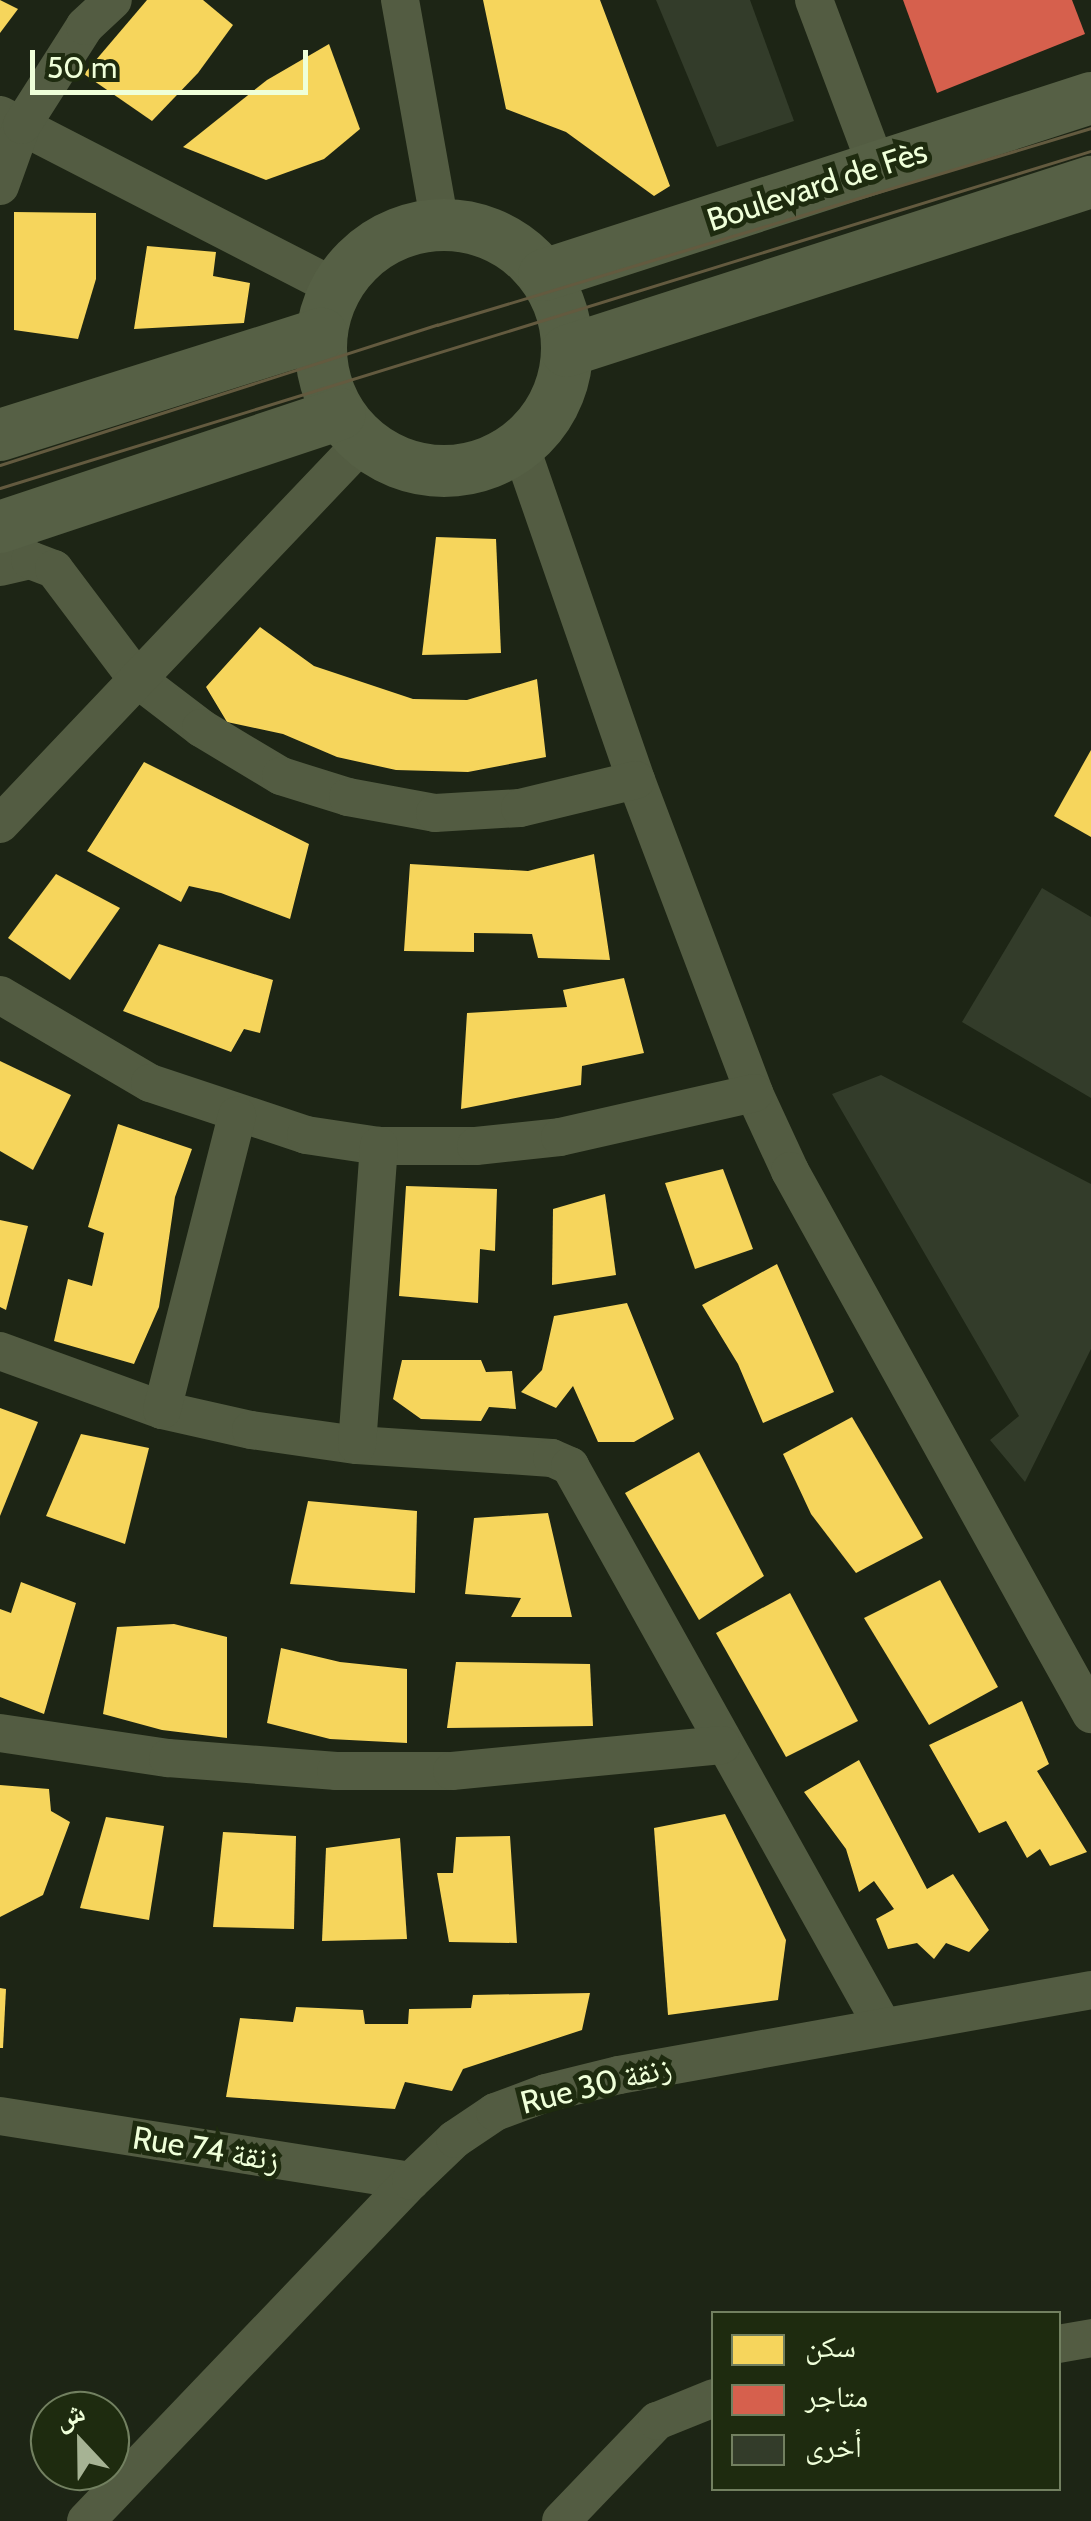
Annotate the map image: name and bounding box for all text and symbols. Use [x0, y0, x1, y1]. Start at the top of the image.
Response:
scale bar [35, 30, 312, 92]
text: 50 m [47, 49, 117, 86]
street label: Boulevard de Fès [702, 132, 932, 240]
street label: Rue 30 زنقة [517, 2048, 675, 2122]
street label: Rue 74 زنقة [130, 2118, 282, 2180]
legend [711, 2311, 1061, 2491]
text: سكن [805, 2328, 856, 2365]
text: متاجر [805, 2378, 868, 2415]
north arrow [30, 2391, 130, 2491]
text: ش [49, 2394, 90, 2436]
text: أخرى [805, 2428, 862, 2465]

